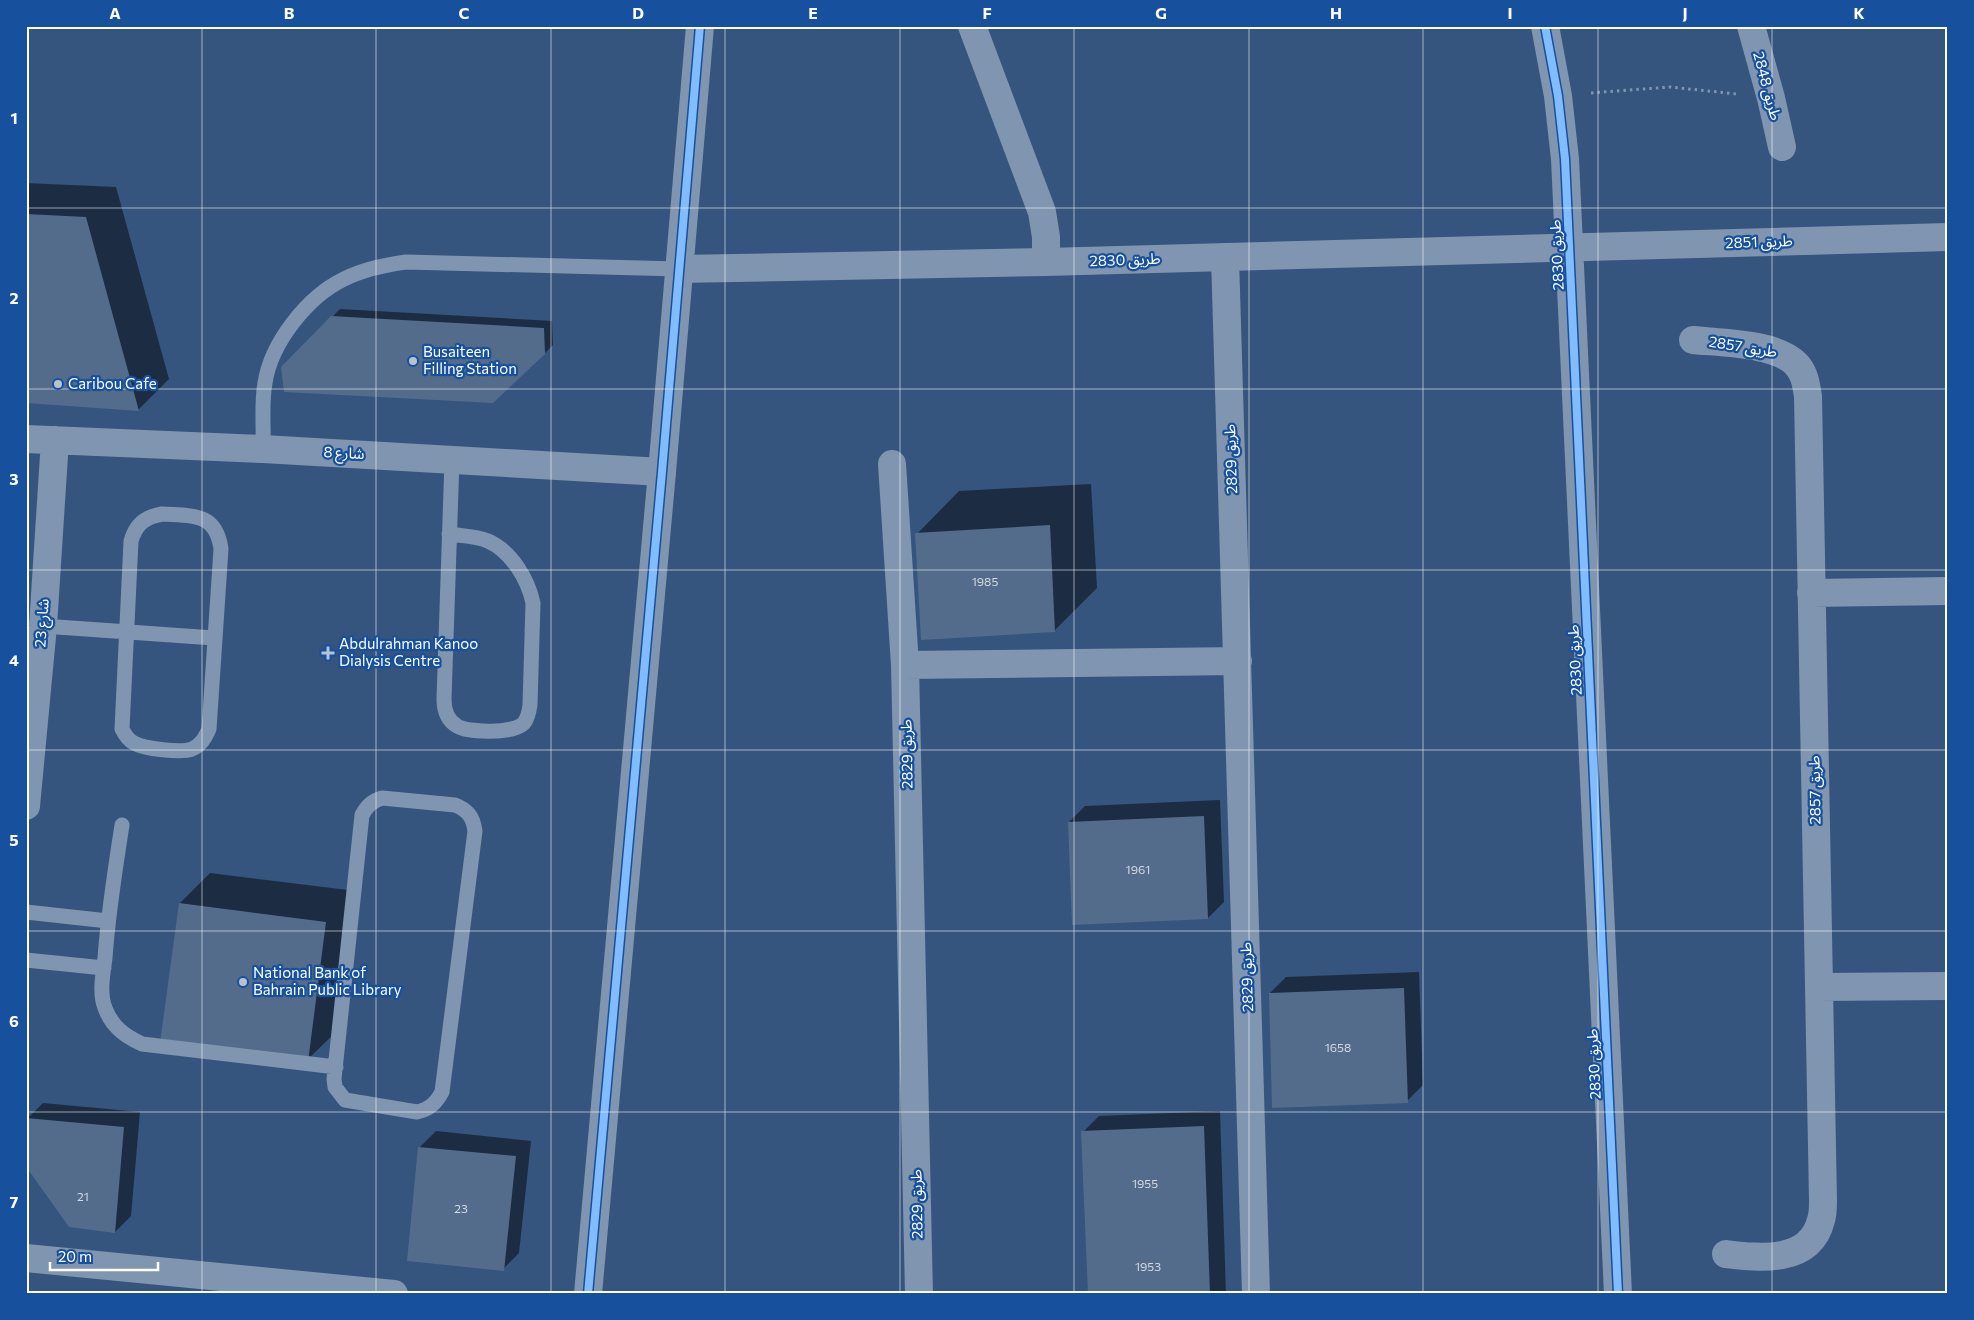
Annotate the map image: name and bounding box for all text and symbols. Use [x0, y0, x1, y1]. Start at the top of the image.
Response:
text: A [109, 3, 121, 22]
text: B [284, 3, 295, 22]
text: C [459, 3, 470, 22]
text: D [632, 3, 644, 22]
text: E [808, 3, 818, 22]
text: F [982, 3, 992, 22]
text: G [1155, 3, 1167, 22]
text: H [1330, 3, 1342, 22]
text: I [1507, 3, 1513, 22]
text: J [1682, 3, 1688, 22]
text: K [1853, 3, 1865, 22]
street label: طريق 2848 [1748, 49, 1786, 123]
text: 1 [10, 108, 18, 127]
street label: طريق 2830 [1545, 219, 1569, 291]
street label: طريق 2851 [1725, 231, 1793, 253]
street label: طريق 2830 [1089, 249, 1161, 271]
text: 2 [9, 288, 19, 307]
street label: طريق 2857 [1707, 332, 1779, 362]
place label: Busaiteen Filling Station [423, 342, 517, 377]
marker: Busaiteen Filling Station [407, 355, 419, 367]
place label: Caribou Cafe [68, 374, 157, 392]
marker: Caribou Cafe [52, 378, 64, 390]
street label: طريق 2829 [1220, 424, 1242, 494]
street label: شارع 8 [323, 442, 365, 466]
text: 3 [9, 469, 19, 488]
house number: 1985 [972, 574, 998, 588]
street label: شارع 23 [30, 598, 56, 648]
street label: طريق 2830 [1563, 624, 1587, 696]
place label: Abdulrahman Kanoo Dialysis Centre [339, 634, 478, 669]
marker: Abdulrahman Kanoo Dialysis Centre [321, 646, 335, 660]
text: 4 [9, 650, 19, 669]
street label: طريق 2829 [896, 719, 918, 789]
street label: طريق 2857 [1804, 755, 1826, 825]
text: 5 [9, 830, 19, 849]
house number: 1961 [1126, 862, 1150, 876]
street label: طريق 2829 [1236, 942, 1258, 1012]
place label: National Bank of Bahrain Public Library [253, 963, 402, 998]
marker: National Bank of Bahrain Public Library [237, 976, 249, 988]
text: 6 [9, 1011, 19, 1030]
street label: طريق 2830 [1582, 1028, 1606, 1100]
house number: 1658 [1325, 1040, 1351, 1054]
street label: طريق 2829 [906, 1169, 928, 1239]
house number: 1955 [1132, 1176, 1158, 1190]
house number: 21 [77, 1189, 89, 1203]
text: 7 [10, 1192, 19, 1211]
house number: 23 [454, 1201, 468, 1215]
scale bar [50, 1240, 158, 1272]
text: 20 m [58, 1247, 92, 1265]
house number: 1953 [1135, 1259, 1161, 1273]

